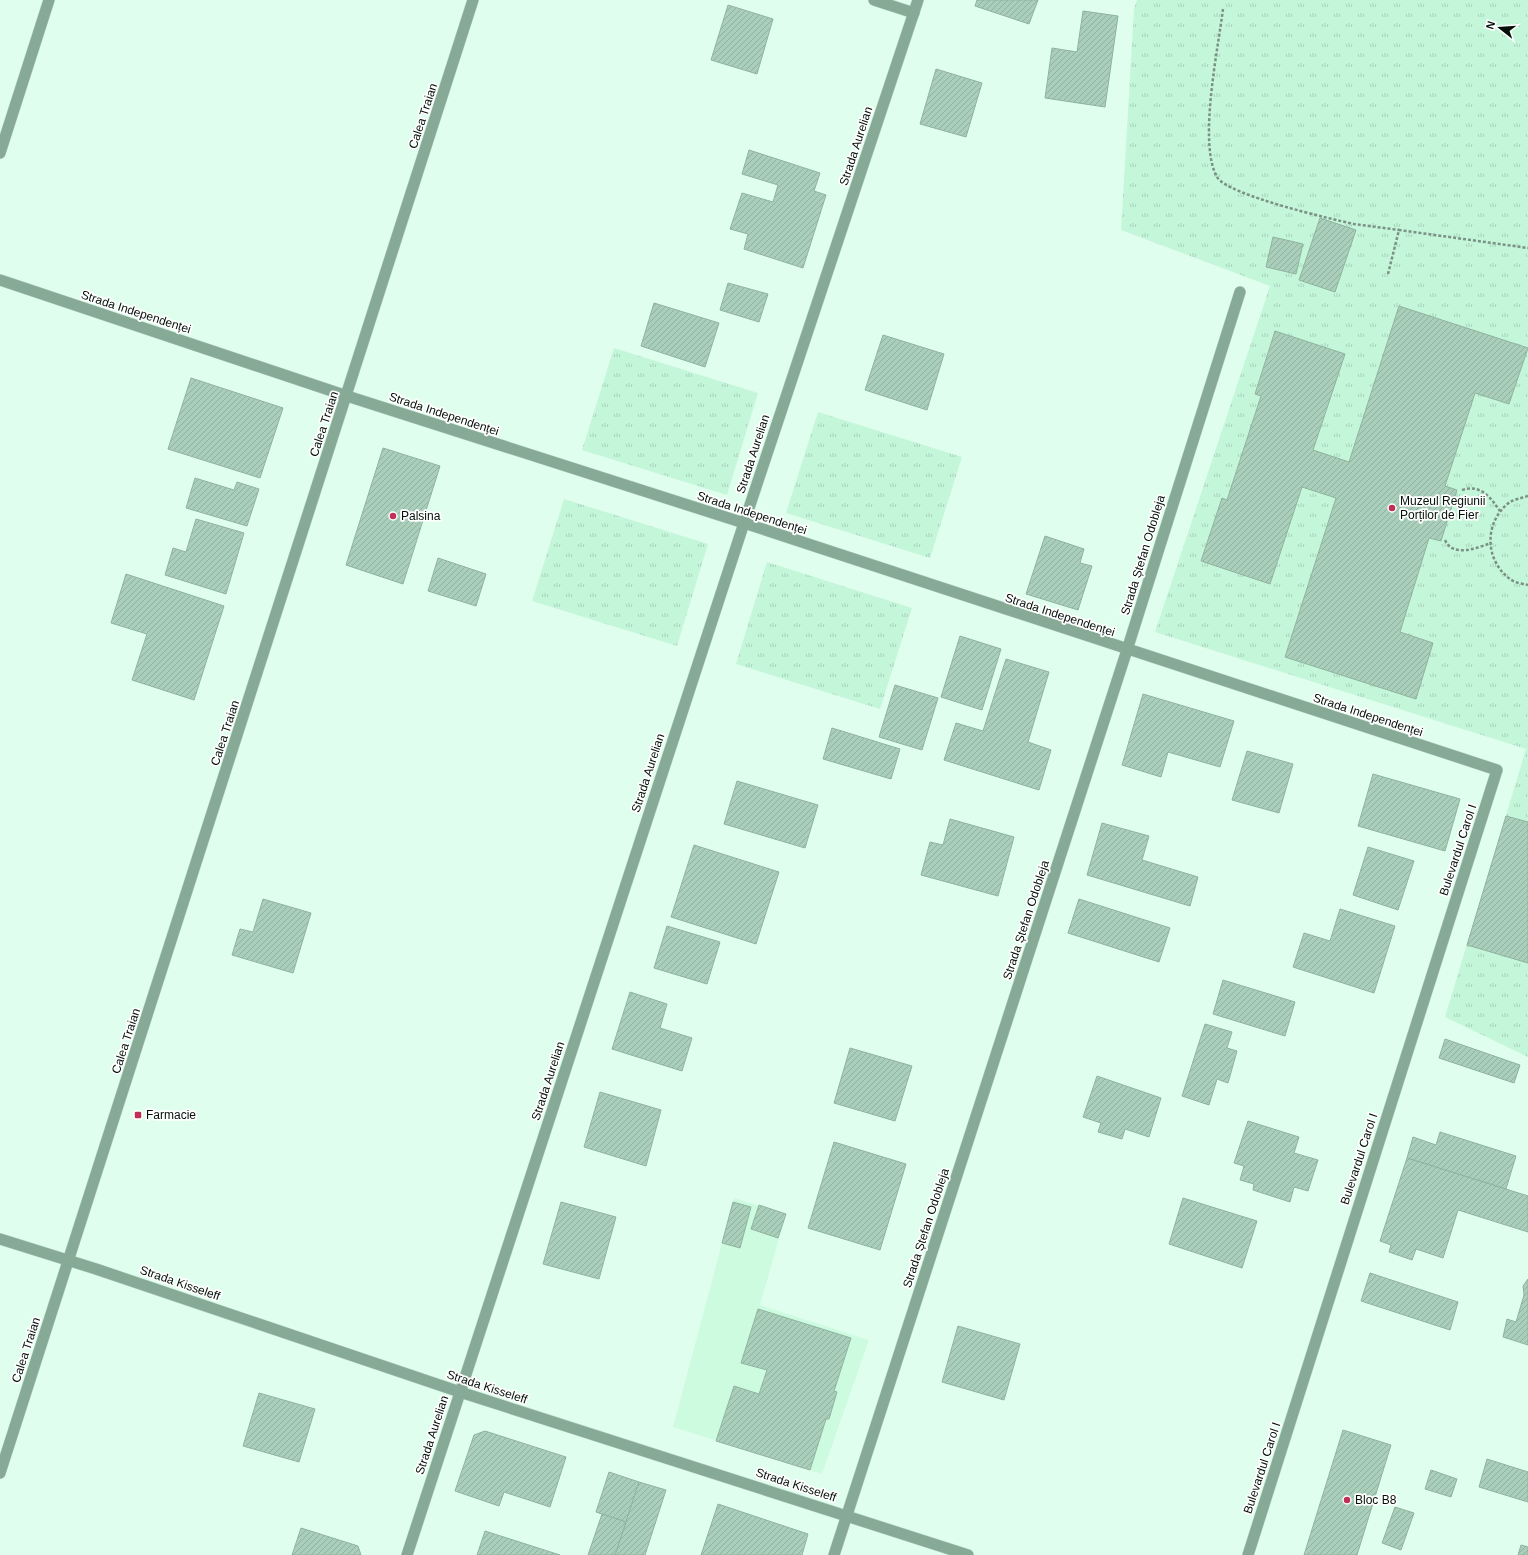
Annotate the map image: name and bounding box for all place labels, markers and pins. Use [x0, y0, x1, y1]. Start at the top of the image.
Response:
place label: Muzeul Regiunii Porților de Fier [1400, 494, 1485, 522]
marker: Muzeul Regiunii Porților de Fier [1387, 503, 1397, 513]
place label: Palsina [401, 509, 441, 523]
marker: Palsina [388, 511, 398, 521]
place label: Farmacie [146, 1108, 196, 1122]
marker: Farmacie [133, 1110, 143, 1120]
place label: Bloc B8 [1355, 1493, 1397, 1507]
marker: Bloc B8 [1342, 1495, 1352, 1505]

